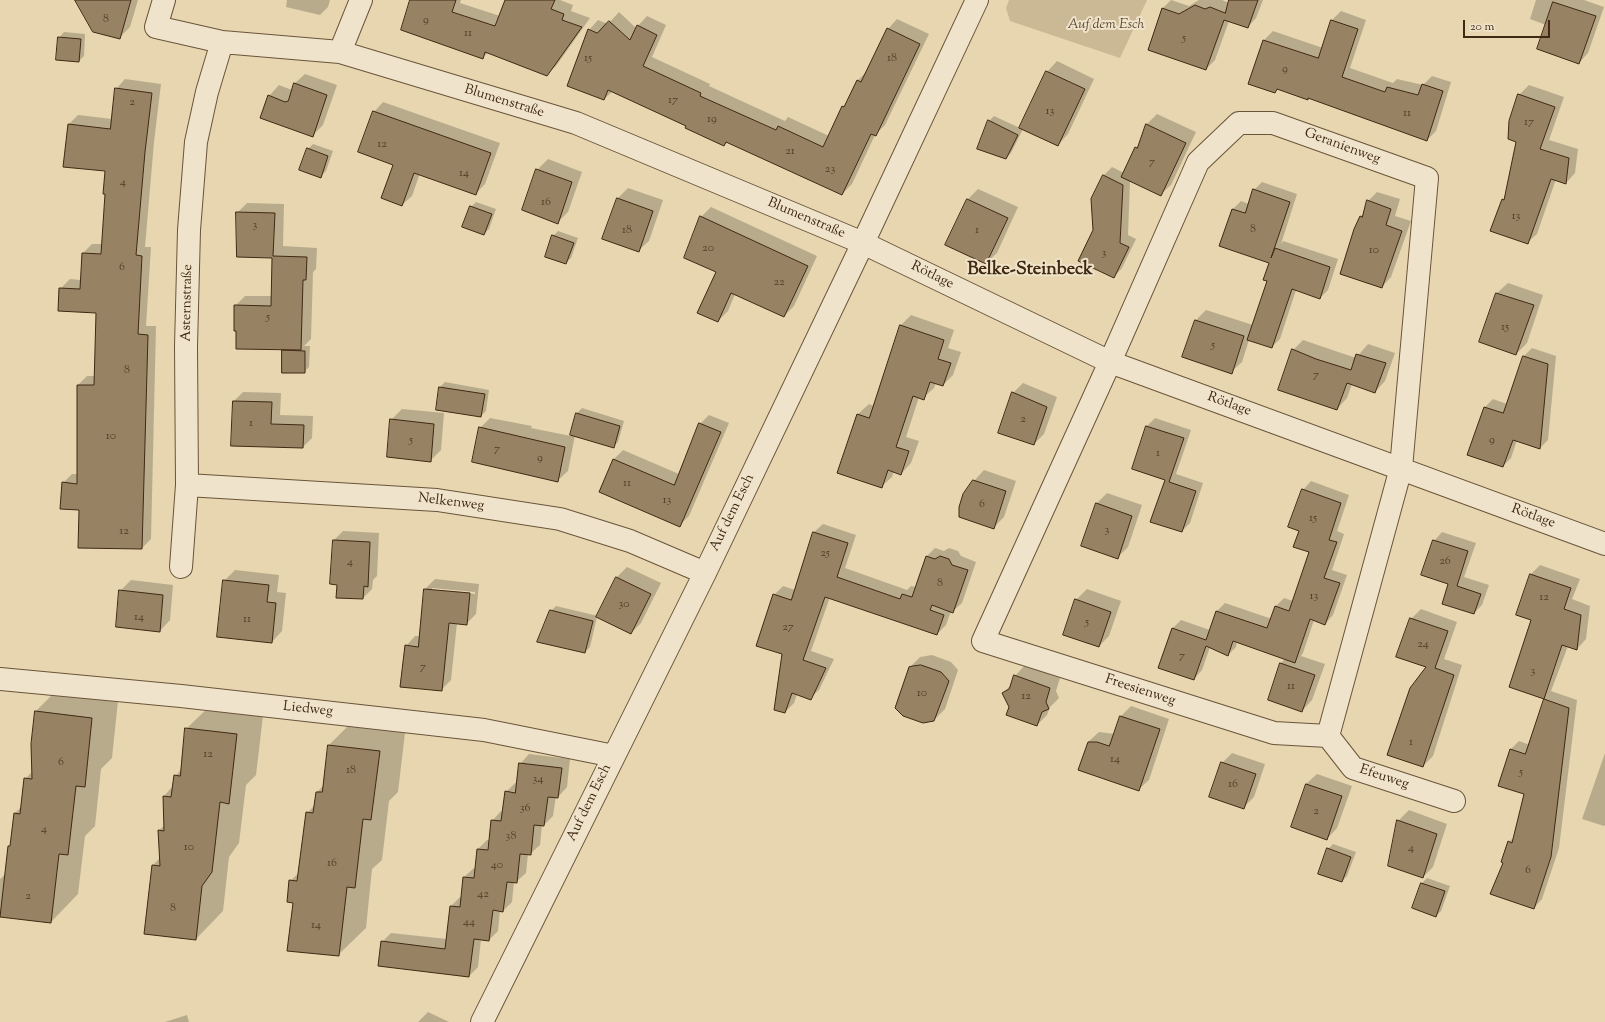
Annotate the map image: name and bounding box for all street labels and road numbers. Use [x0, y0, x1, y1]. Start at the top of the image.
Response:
street label: Blumenstraße [462, 82, 546, 122]
street label: Geranienweg [1302, 125, 1382, 169]
street label: Blumenstraße [765, 195, 847, 243]
street label: Rötlage [908, 258, 956, 294]
street label: Asternstraße [179, 264, 197, 342]
street label: Rötlage [1205, 389, 1253, 421]
street label: Auf dem Esch [707, 472, 759, 554]
street label: Nelkenweg [417, 491, 485, 515]
street label: Rötlage [1509, 501, 1557, 533]
street label: Freesienweg [1103, 672, 1177, 710]
street label: Liedweg [282, 699, 334, 721]
street label: Auf dem Esch [564, 762, 616, 844]
street label: Efeuweg [1357, 762, 1411, 794]

